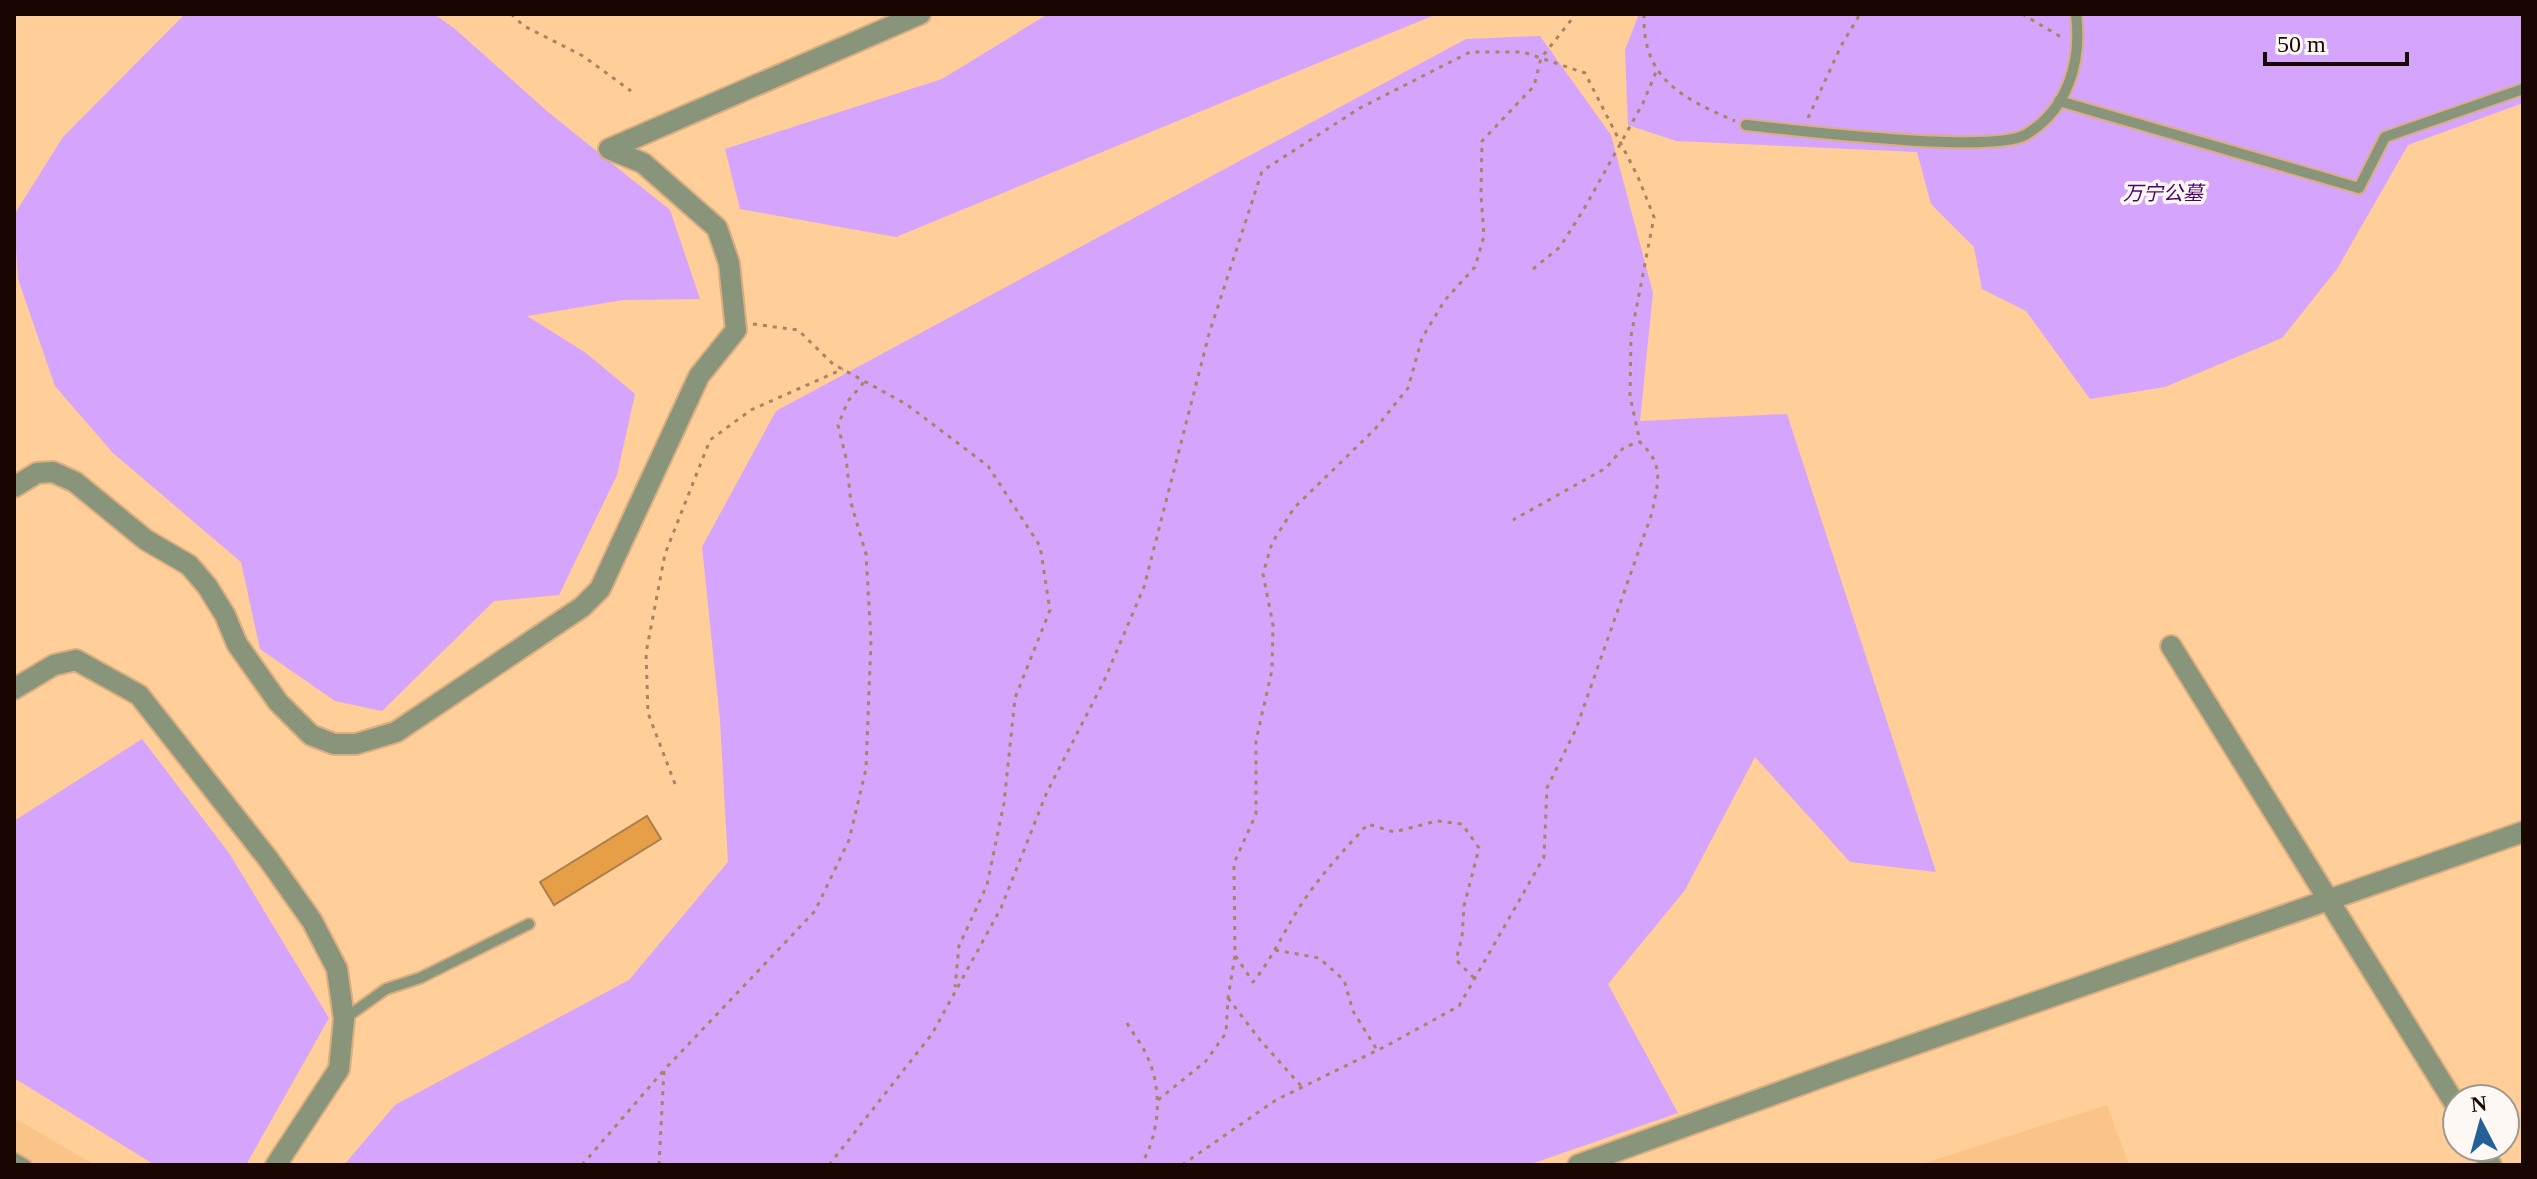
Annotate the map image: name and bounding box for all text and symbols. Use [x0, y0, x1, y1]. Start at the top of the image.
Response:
scale bar [2265, 16, 2407, 66]
text: 50 m [2277, 31, 2326, 57]
park label: 万宁公墓 [2123, 182, 2206, 204]
north arrow [2441, 1083, 2521, 1163]
text: N [2470, 1090, 2488, 1117]

